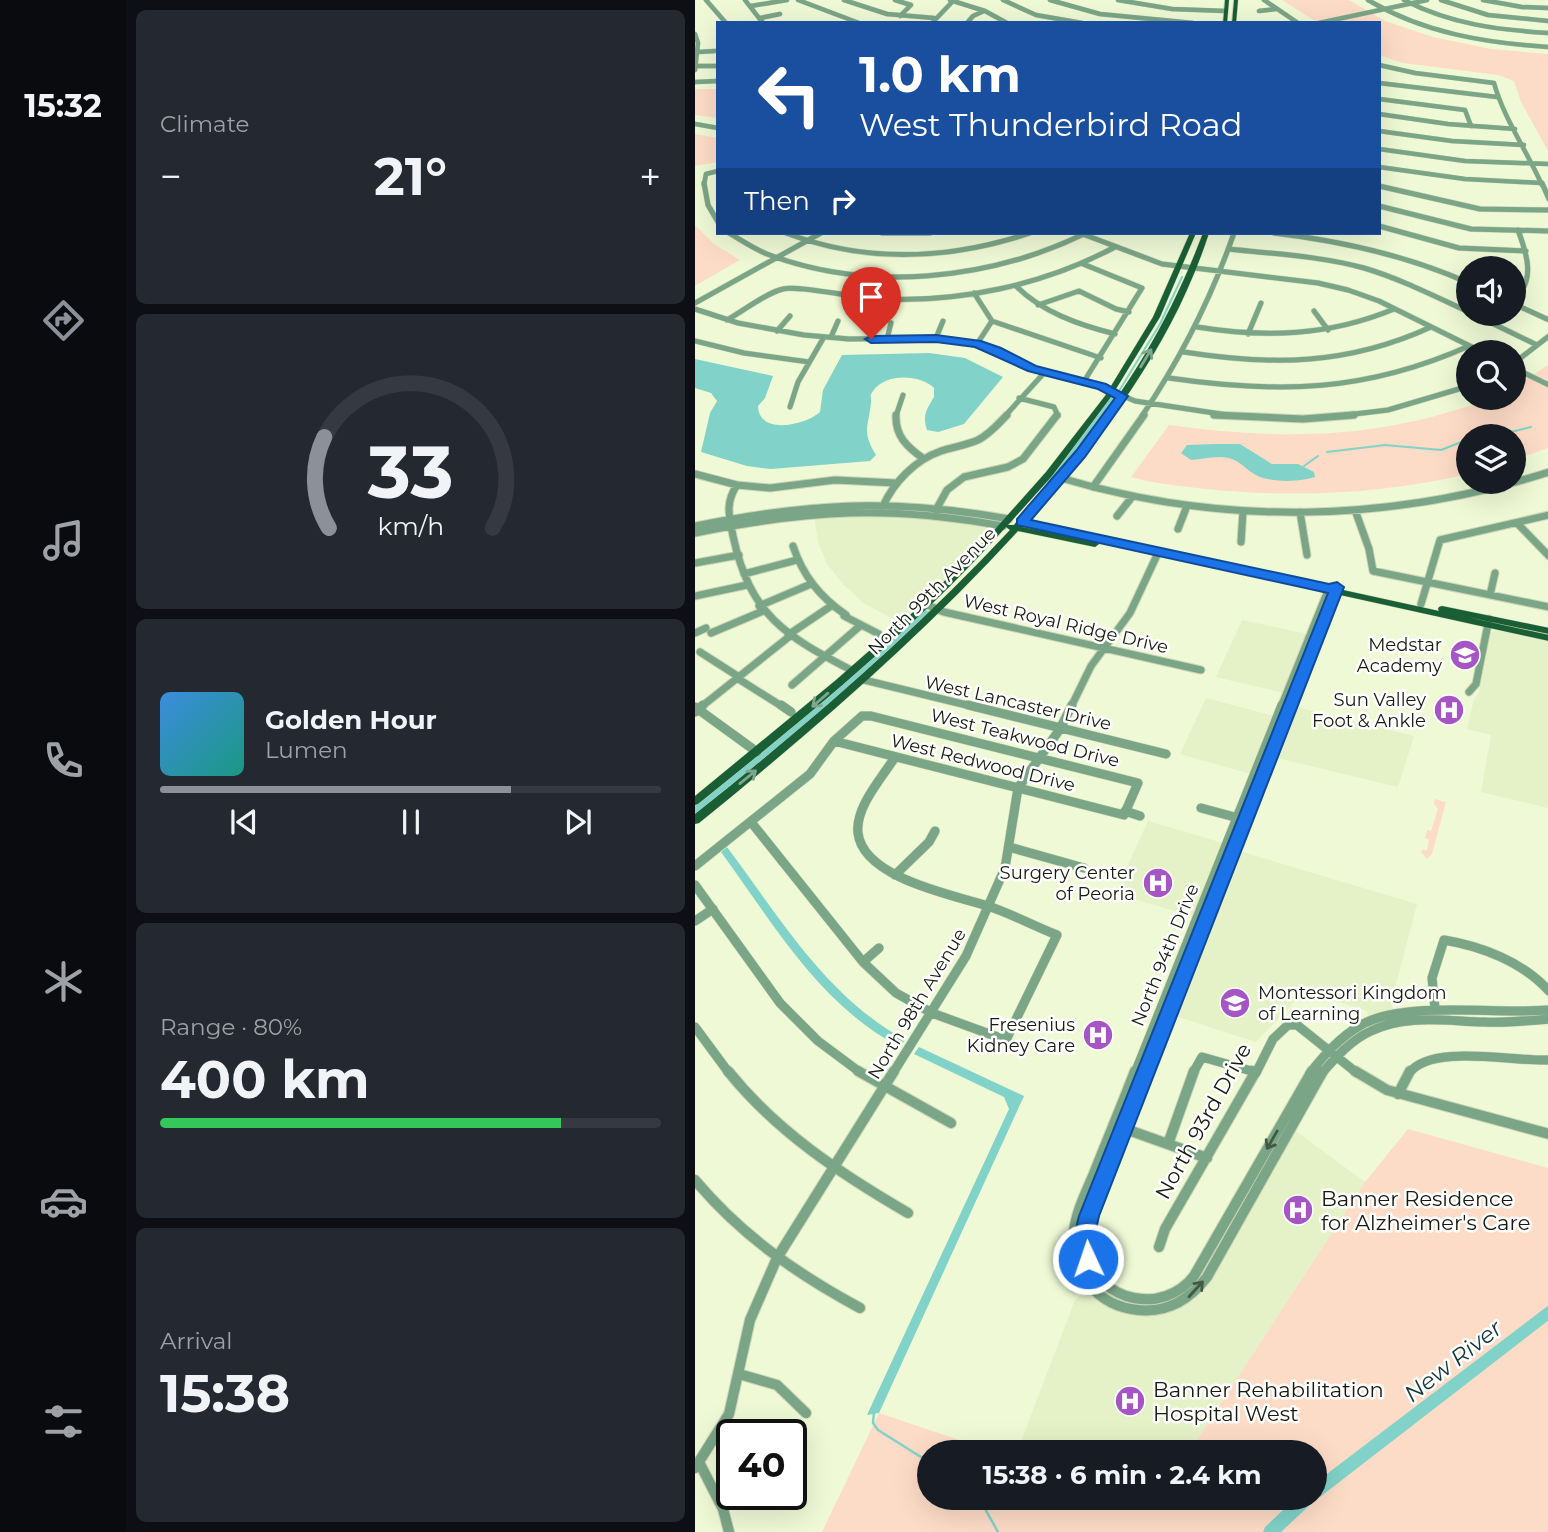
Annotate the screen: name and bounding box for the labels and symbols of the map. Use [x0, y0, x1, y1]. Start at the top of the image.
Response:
pin [841, 267, 901, 339]
one-way arrow [1140, 349, 1154, 369]
street label: North 99th Avenue [863, 522, 1001, 660]
street label: West Royal Ridge Drive [961, 590, 1171, 658]
place label: Medstar Academy [1357, 634, 1442, 677]
school or university icon: Medstar Academy [1448, 638, 1482, 672]
street label: West Lancaster Drive [923, 671, 1113, 735]
place label: Sun Valley Foot & Ankle [1312, 689, 1426, 732]
one-way arrow [811, 692, 829, 708]
hospital icon: Sun Valley Foot & Ankle [1432, 693, 1466, 727]
street label: West Teakwood Drive [928, 704, 1122, 772]
street label: West Redwood Drive [889, 729, 1077, 797]
one-way arrow [739, 770, 757, 785]
place label: Surgery Center of Peoria [1000, 862, 1135, 905]
hospital icon: Surgery Center of Peoria [1141, 866, 1175, 900]
street label: North 94th Drive [1126, 880, 1204, 1029]
street label: North 98th Avenue [863, 924, 971, 1083]
place label: Montessori Kingdom of Learning [1258, 982, 1447, 1025]
school or university icon: Montessori Kingdom of Learning [1218, 986, 1252, 1020]
place label: Fresenius Kidney Care [967, 1014, 1075, 1057]
hospital icon: Fresenius Kidney Care [1081, 1018, 1115, 1052]
street label: North 93rd Drive [1150, 1039, 1256, 1203]
one-way arrow [1265, 1130, 1279, 1150]
place label: Banner Residence for Alzheimer's Care [1321, 1186, 1530, 1235]
hospital icon: Banner Residence for Alzheimer's Care [1281, 1193, 1315, 1227]
position arrow [1051, 1222, 1125, 1296]
one-way arrow [1188, 1280, 1204, 1298]
water label: New River [1398, 1314, 1508, 1408]
place label: Banner Rehabilitation Hospital West [1153, 1377, 1384, 1426]
hospital icon: Banner Rehabilitation Hospital West [1113, 1384, 1147, 1418]
speed limit sign: 40 [716, 1419, 807, 1510]

